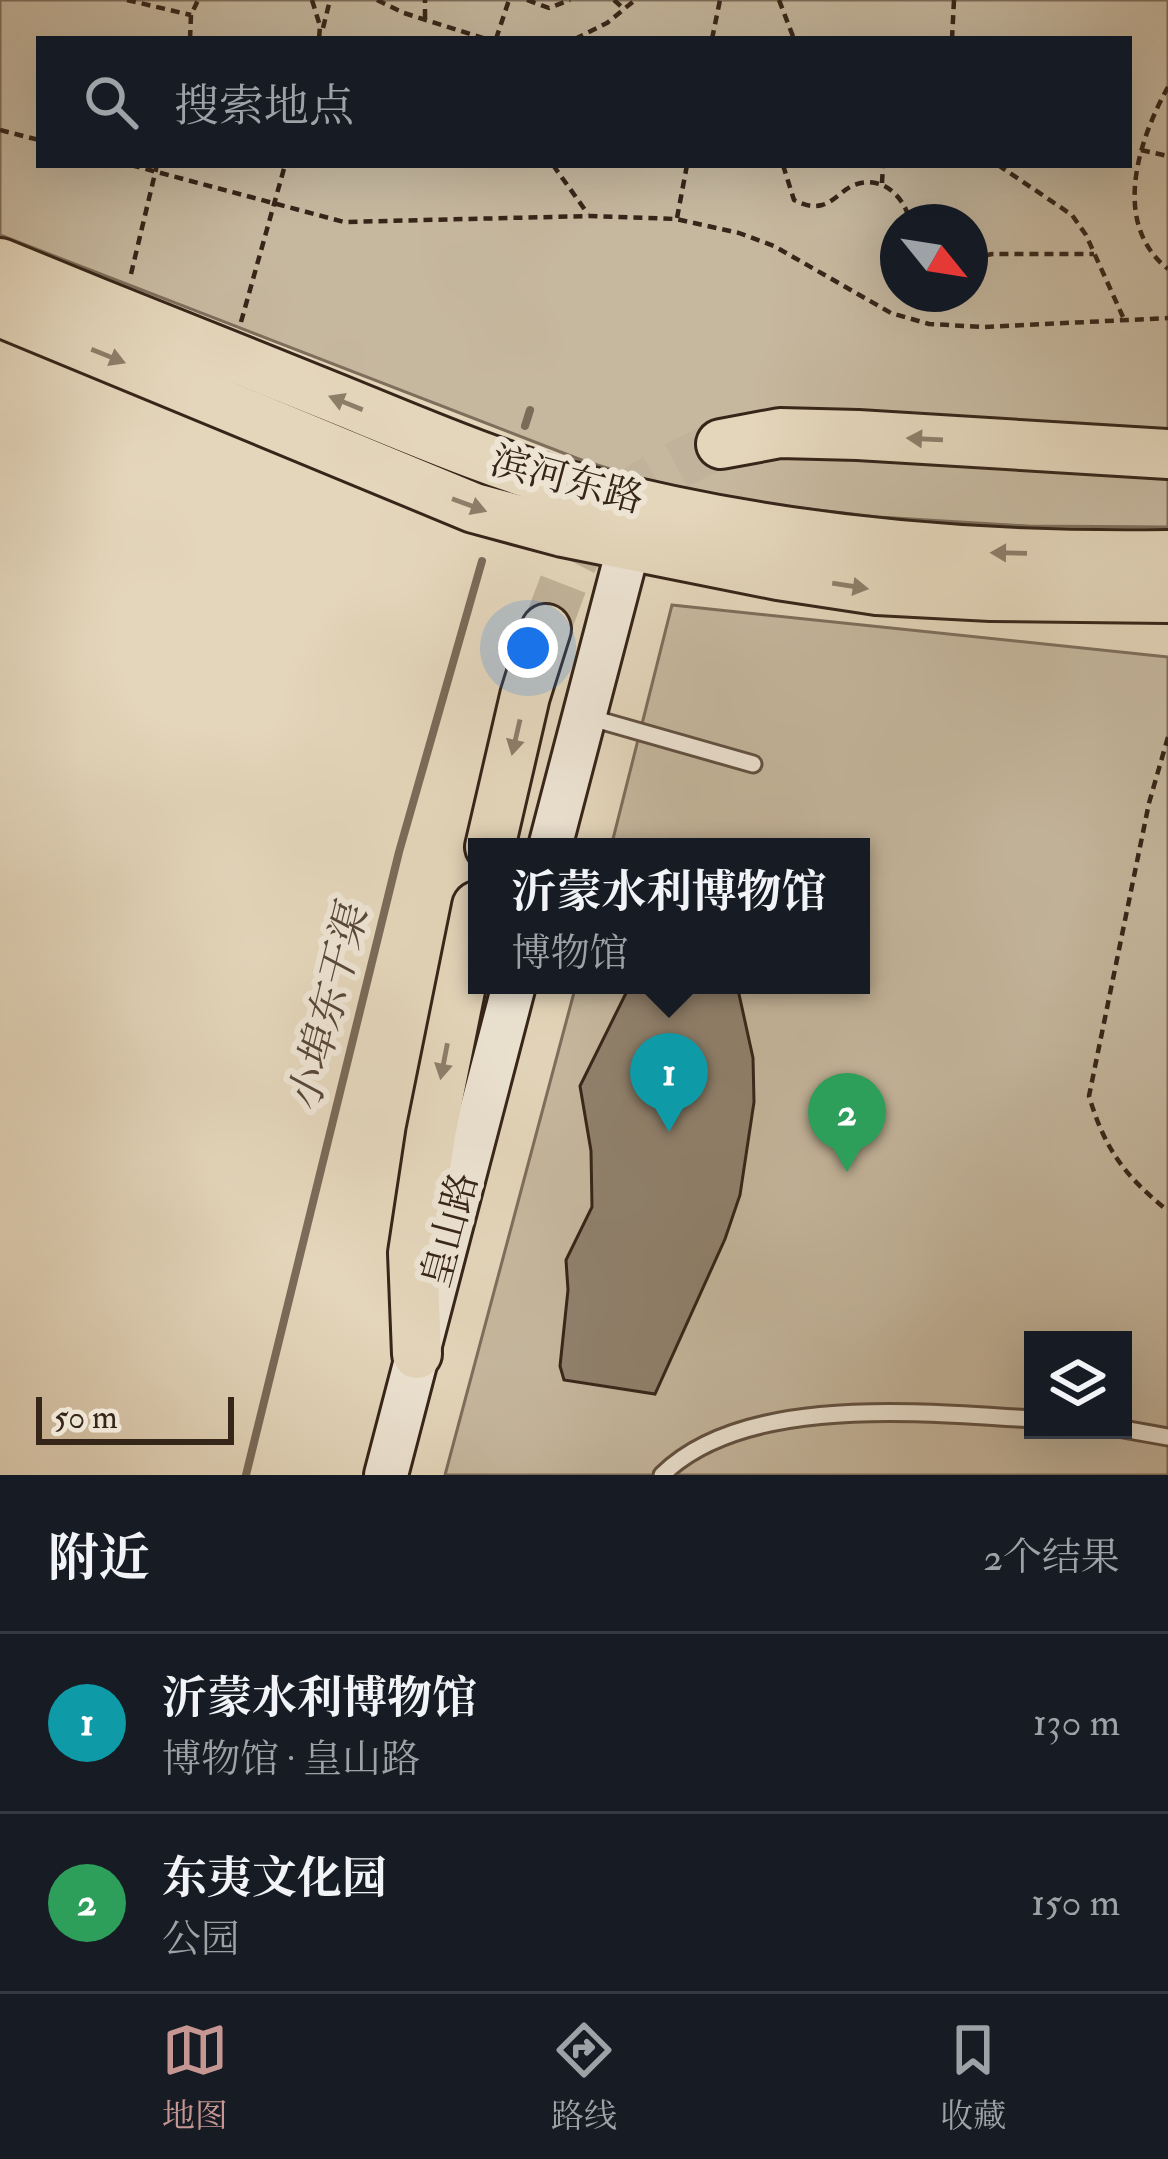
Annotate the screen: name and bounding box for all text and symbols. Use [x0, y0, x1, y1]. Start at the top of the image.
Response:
search box [36, 36, 1132, 168]
icon: search [78, 69, 144, 135]
text: 搜索地点 [174, 79, 354, 135]
north arrow [880, 204, 988, 312]
one-way arrow [91, 347, 127, 366]
one-way arrow [328, 393, 364, 412]
one-way arrow [906, 429, 943, 448]
street label: 滨河东路 [485, 436, 649, 524]
one-way arrow [451, 497, 487, 515]
one-way arrow [989, 544, 1027, 563]
one-way arrow [832, 577, 869, 596]
your location [498, 618, 558, 678]
one-way arrow [505, 719, 524, 756]
popup [468, 838, 870, 994]
text: 沂蒙水利博物馆 [511, 865, 827, 921]
water label: 小埠东干渠 [278, 896, 381, 1117]
text: 博物馆 [511, 929, 629, 978]
pin: 1 [630, 1033, 708, 1132]
one-way arrow [434, 1043, 453, 1081]
pin: 2 [808, 1073, 886, 1172]
street label: 皇山路 [411, 1167, 489, 1293]
map controls [1024, 1331, 1132, 1439]
button: layers [1024, 1331, 1132, 1439]
scale bar [36, 1391, 234, 1444]
text: 50 m [54, 1397, 118, 1438]
text: 附近 [48, 1527, 150, 1591]
text: 2个结果 [983, 1533, 1120, 1582]
text: 沂蒙水利博物馆 [162, 1671, 477, 1727]
text: 1 [80, 1698, 94, 1747]
text: 130 m [1033, 1698, 1120, 1747]
text: 博物馆 · 皇山路 [162, 1735, 420, 1784]
text: 东夷文化园 [162, 1851, 387, 1907]
text: 2 [77, 1878, 97, 1927]
text: 150 m [1031, 1878, 1120, 1927]
text: 公园 [162, 1915, 240, 1964]
tab: 地图 [162, 2017, 228, 2137]
tab: 路线 [551, 2017, 617, 2137]
tab: 收藏 [940, 2017, 1006, 2137]

